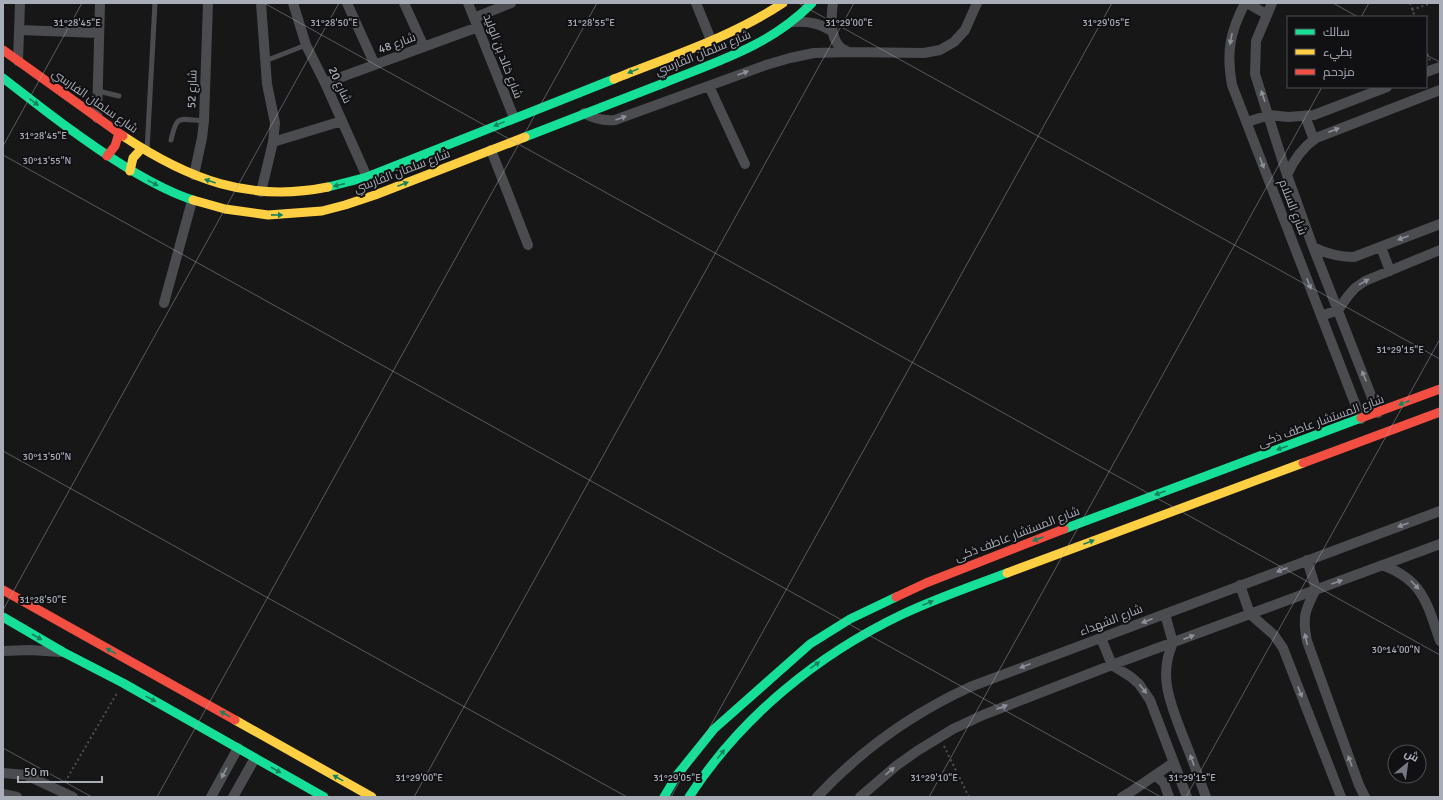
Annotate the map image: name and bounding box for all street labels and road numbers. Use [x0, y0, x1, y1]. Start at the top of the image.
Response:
street label: شارع خالد بن الوليد [480, 12, 526, 101]
street label: شارع سلمان الفارسي [653, 27, 754, 81]
street label: شارع 48 [376, 30, 418, 57]
street label: شارع 20 [325, 64, 355, 106]
street label: شارع سلمان الفارسي [47, 66, 141, 138]
street label: شارع 52 [184, 69, 201, 109]
street label: شارع سلمان الفارسي [352, 146, 453, 199]
street label: شارع السلام [1275, 177, 1310, 237]
street label: شارع المستشار عاطف ذكى [1256, 392, 1386, 451]
street label: شارع المستشار عاطف ذكى [953, 504, 1082, 565]
street label: شارع الشهداء [1077, 601, 1145, 639]

